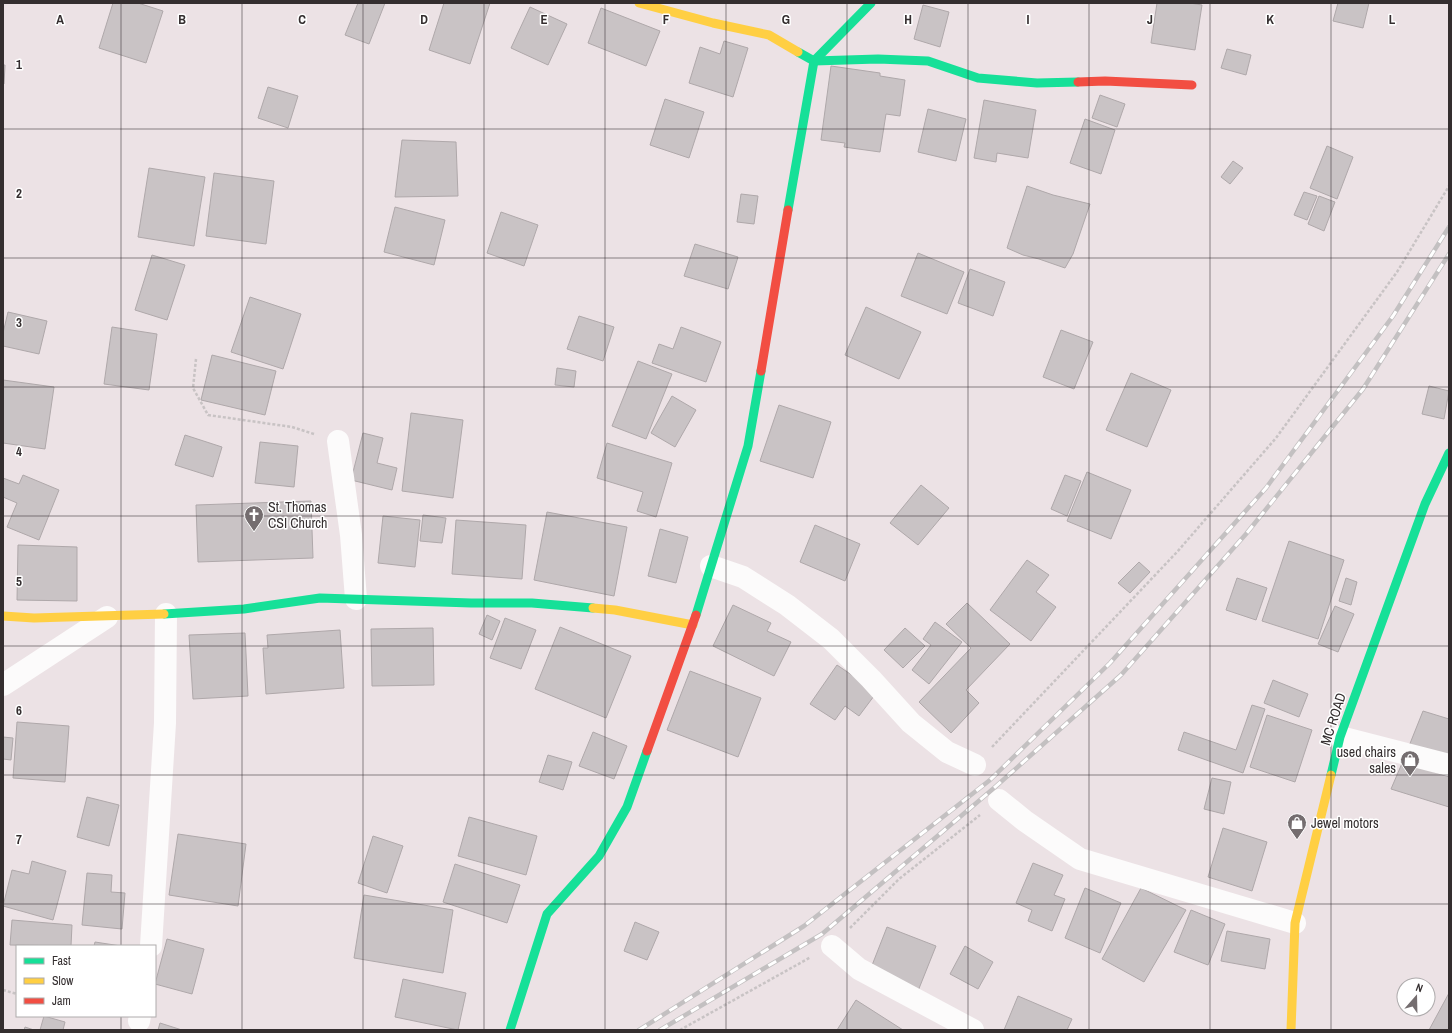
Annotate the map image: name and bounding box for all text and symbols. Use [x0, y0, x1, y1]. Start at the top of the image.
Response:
text: A [56, 11, 64, 28]
text: B [178, 11, 186, 28]
text: C [298, 11, 306, 28]
text: D [420, 11, 428, 28]
text: E [540, 11, 548, 28]
text: F [663, 11, 670, 28]
text: G [782, 11, 790, 28]
text: H [904, 11, 912, 28]
text: I [1027, 11, 1030, 28]
text: J [1147, 11, 1153, 28]
text: K [1266, 11, 1274, 28]
text: L [1389, 11, 1396, 28]
text: 1 [16, 56, 22, 73]
text: 2 [16, 185, 22, 202]
text: 3 [16, 314, 22, 331]
text: 4 [16, 443, 22, 460]
place label: St. Thomas CSI Church [268, 498, 327, 532]
church icon: St. Thomas CSI Church [243, 504, 265, 532]
text: 5 [16, 573, 22, 590]
street label: MC ROAD [1316, 690, 1350, 748]
text: 6 [16, 702, 22, 719]
place label: used chairs sales [1337, 743, 1396, 777]
shop icon: used chairs sales [1399, 749, 1421, 777]
shop icon: Jewel motors [1286, 812, 1308, 840]
place label: Jewel motors [1311, 814, 1379, 832]
text: 7 [16, 831, 22, 848]
legend [16, 945, 156, 1017]
text: Fast [52, 953, 71, 969]
text: Slow [52, 973, 74, 989]
north arrow [1396, 977, 1436, 1017]
text: N [1414, 980, 1425, 995]
text: Jam [52, 993, 71, 1009]

